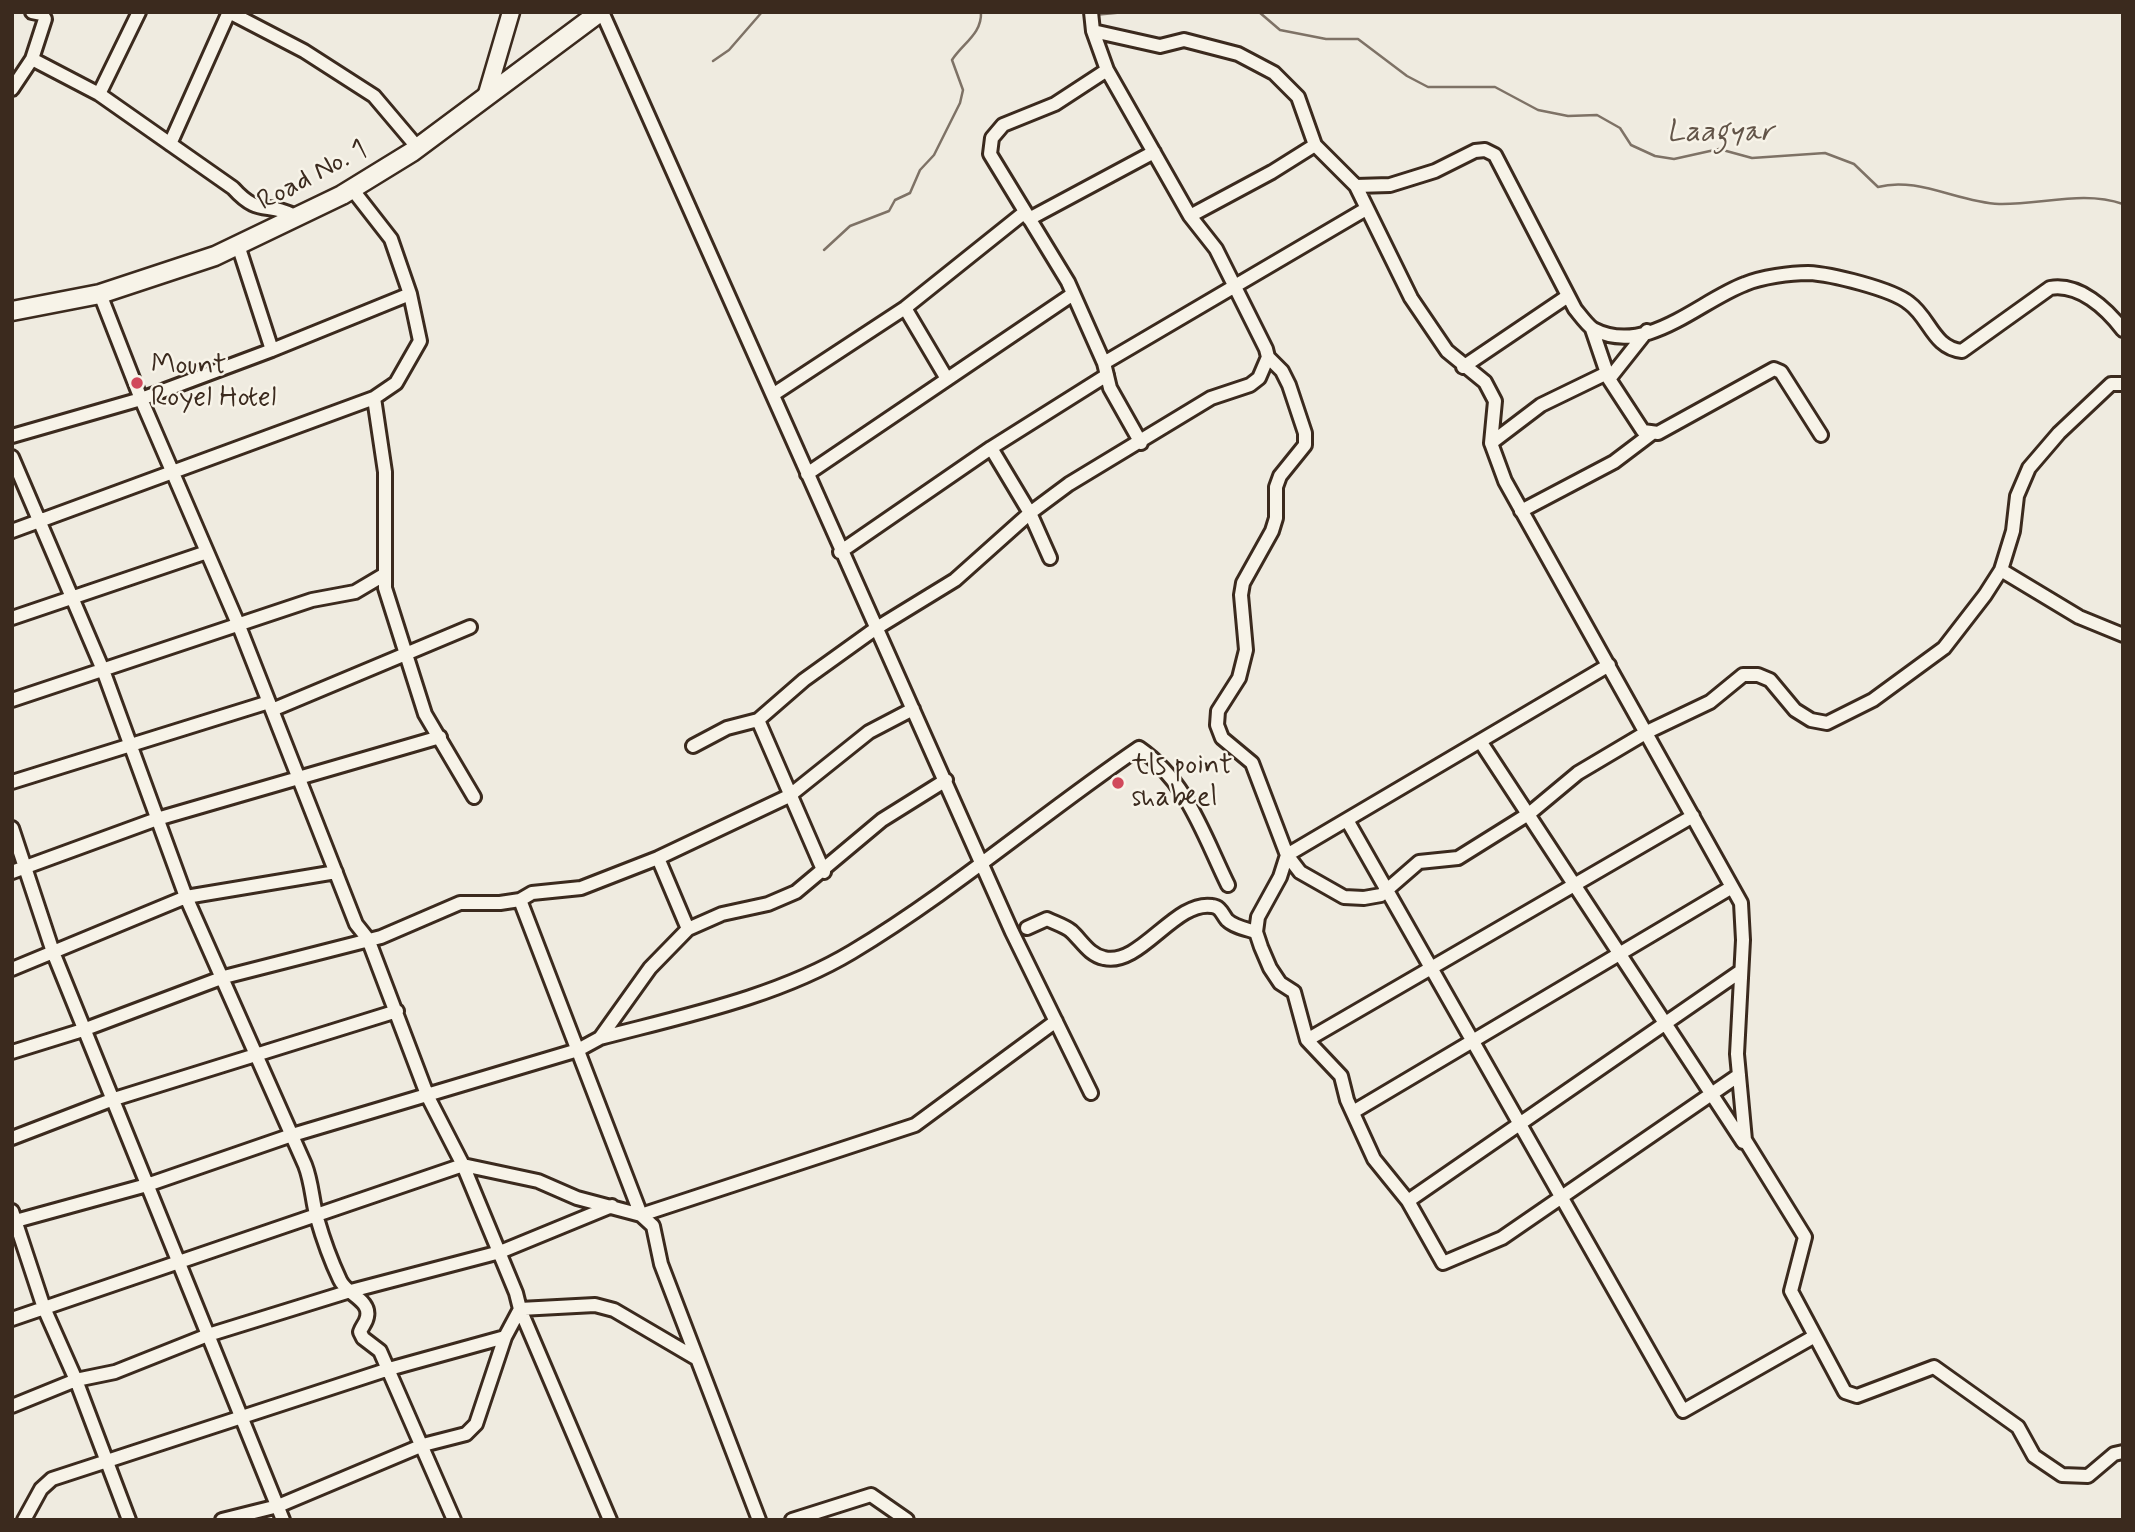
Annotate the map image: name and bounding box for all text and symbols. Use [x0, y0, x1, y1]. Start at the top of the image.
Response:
water label: Laagyar [1666, 116, 1774, 152]
street label: Road No. 1 [252, 134, 374, 220]
place label: Mount Royel Hotel [151, 350, 276, 416]
marker: Mount Royel Hotel [129, 375, 145, 391]
place label: tls point shabeel [1132, 750, 1232, 816]
marker: tls point shabeel [1110, 775, 1126, 791]

